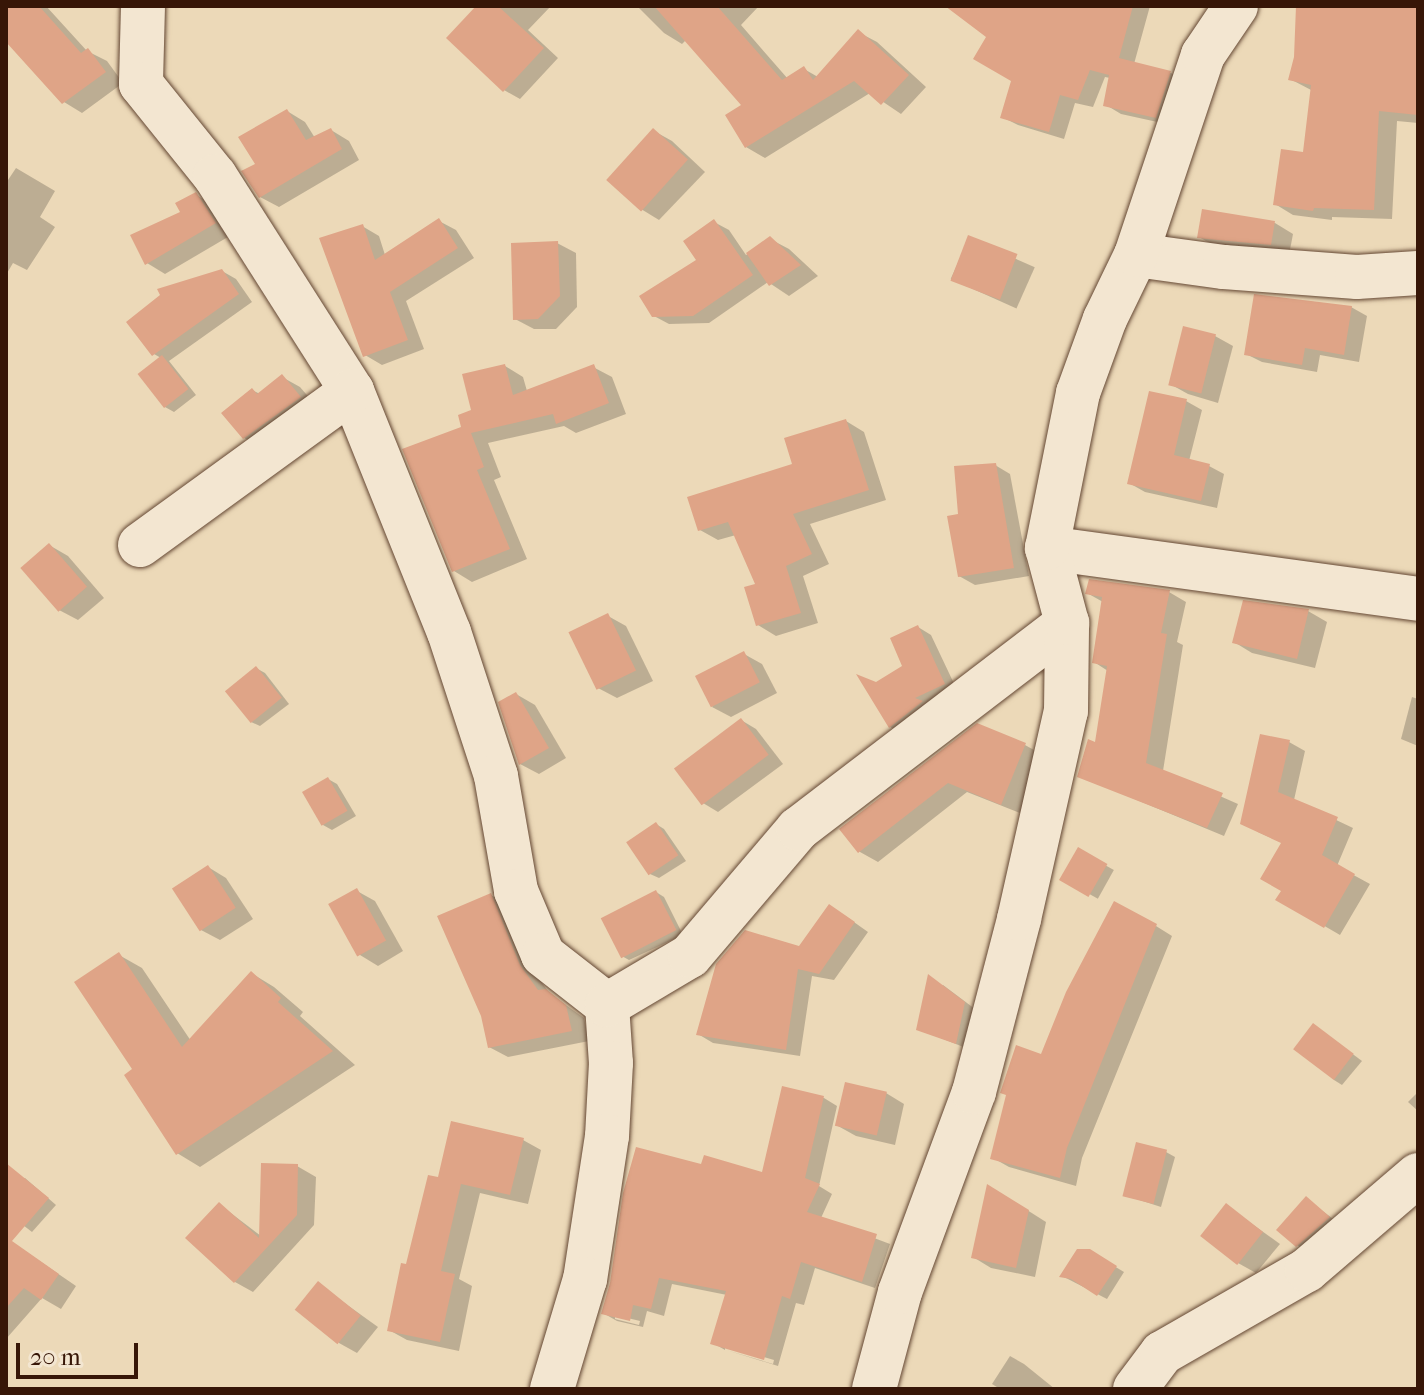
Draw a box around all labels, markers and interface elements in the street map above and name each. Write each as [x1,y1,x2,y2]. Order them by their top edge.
scale bar [20,1327,142,1377]
text: 20 m [30,1343,81,1371]

